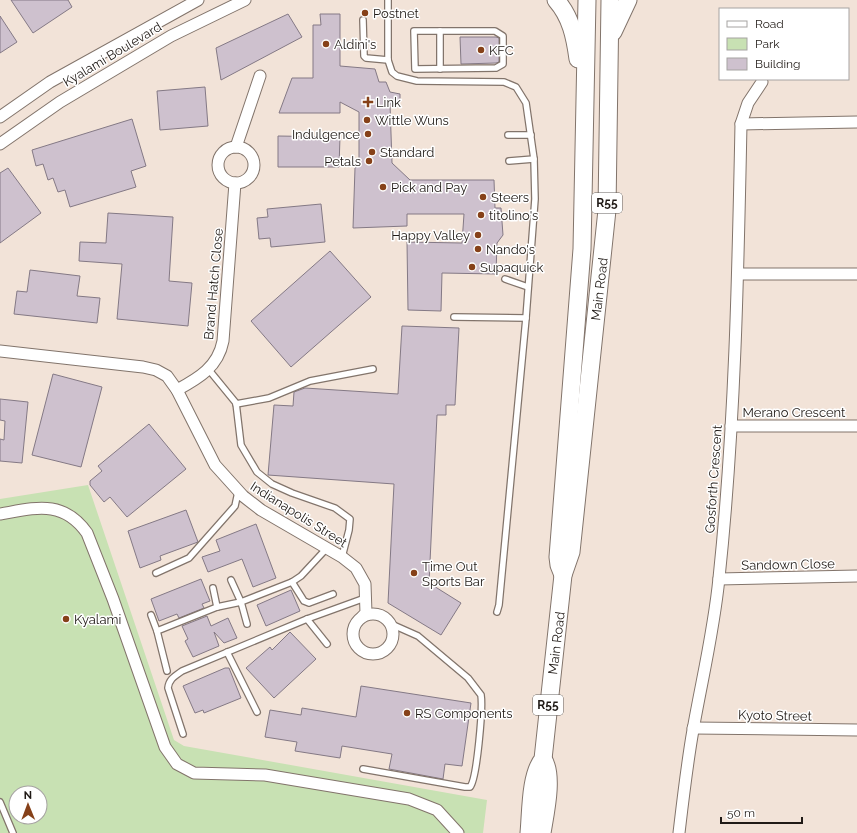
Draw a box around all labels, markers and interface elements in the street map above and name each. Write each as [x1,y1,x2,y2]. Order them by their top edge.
place label: Postnet [373,6,419,21]
marker: Postnet [360,8,370,18]
legend [719,8,849,80]
text: Road [755,17,784,31]
street label: Kyalami Boulevard [60,19,164,90]
place label: Aldini's [334,37,376,52]
text: Park [755,37,780,51]
marker: Aldini's [321,39,331,49]
place label: KFC [489,43,514,58]
marker: KFC [476,45,486,55]
text: Building [755,57,801,71]
place label: Link [376,95,401,110]
marker: Link [363,97,373,107]
place label: Wittle Wuns [375,113,449,128]
marker: Wittle Wuns [362,115,372,125]
place label: Indulgence [292,127,360,142]
marker: Indulgence [363,129,373,139]
place label: Standard [380,145,434,160]
marker: Standard [367,147,377,157]
place label: Petals [324,154,361,169]
marker: Petals [364,156,374,166]
place label: Pick and Pay [391,180,467,195]
marker: Pick and Pay [378,182,388,192]
place label: Steers [491,190,529,205]
marker: Steers [478,192,488,202]
road number: R55 [592,193,622,213]
place label: titolino's [489,208,538,223]
marker: titolino's [476,210,486,220]
street label: Brand Hatch Close [201,227,226,341]
place label: Happy Valley [391,228,470,243]
marker: Happy Valley [473,230,483,240]
place label: Nando's [486,242,535,257]
marker: Nando's [473,244,483,254]
street label: Main Road [588,257,611,321]
place label: Supaquick [480,260,543,275]
marker: Supaquick [467,262,477,272]
street label: Merano Crescent [743,405,846,420]
street label: Gosforth Crescent [702,424,725,534]
street label: Indianapolis Street [248,479,350,551]
street label: Sandown Close [741,556,835,573]
place label: Time Out Sports Bar [422,559,485,589]
marker: Time Out Sports Bar [409,568,419,578]
street label: Main Road [545,611,568,675]
place label: Kyalami [74,612,121,627]
marker: Kyalami [61,614,71,624]
road number: R55 [533,695,563,715]
place label: RS Components [415,706,512,721]
street label: Kyoto Street [738,707,813,724]
marker: RS Components [402,708,412,718]
north arrow [8,785,48,825]
text: N [24,789,32,802]
scale bar [721,799,802,825]
text: 50 m [727,806,755,820]

